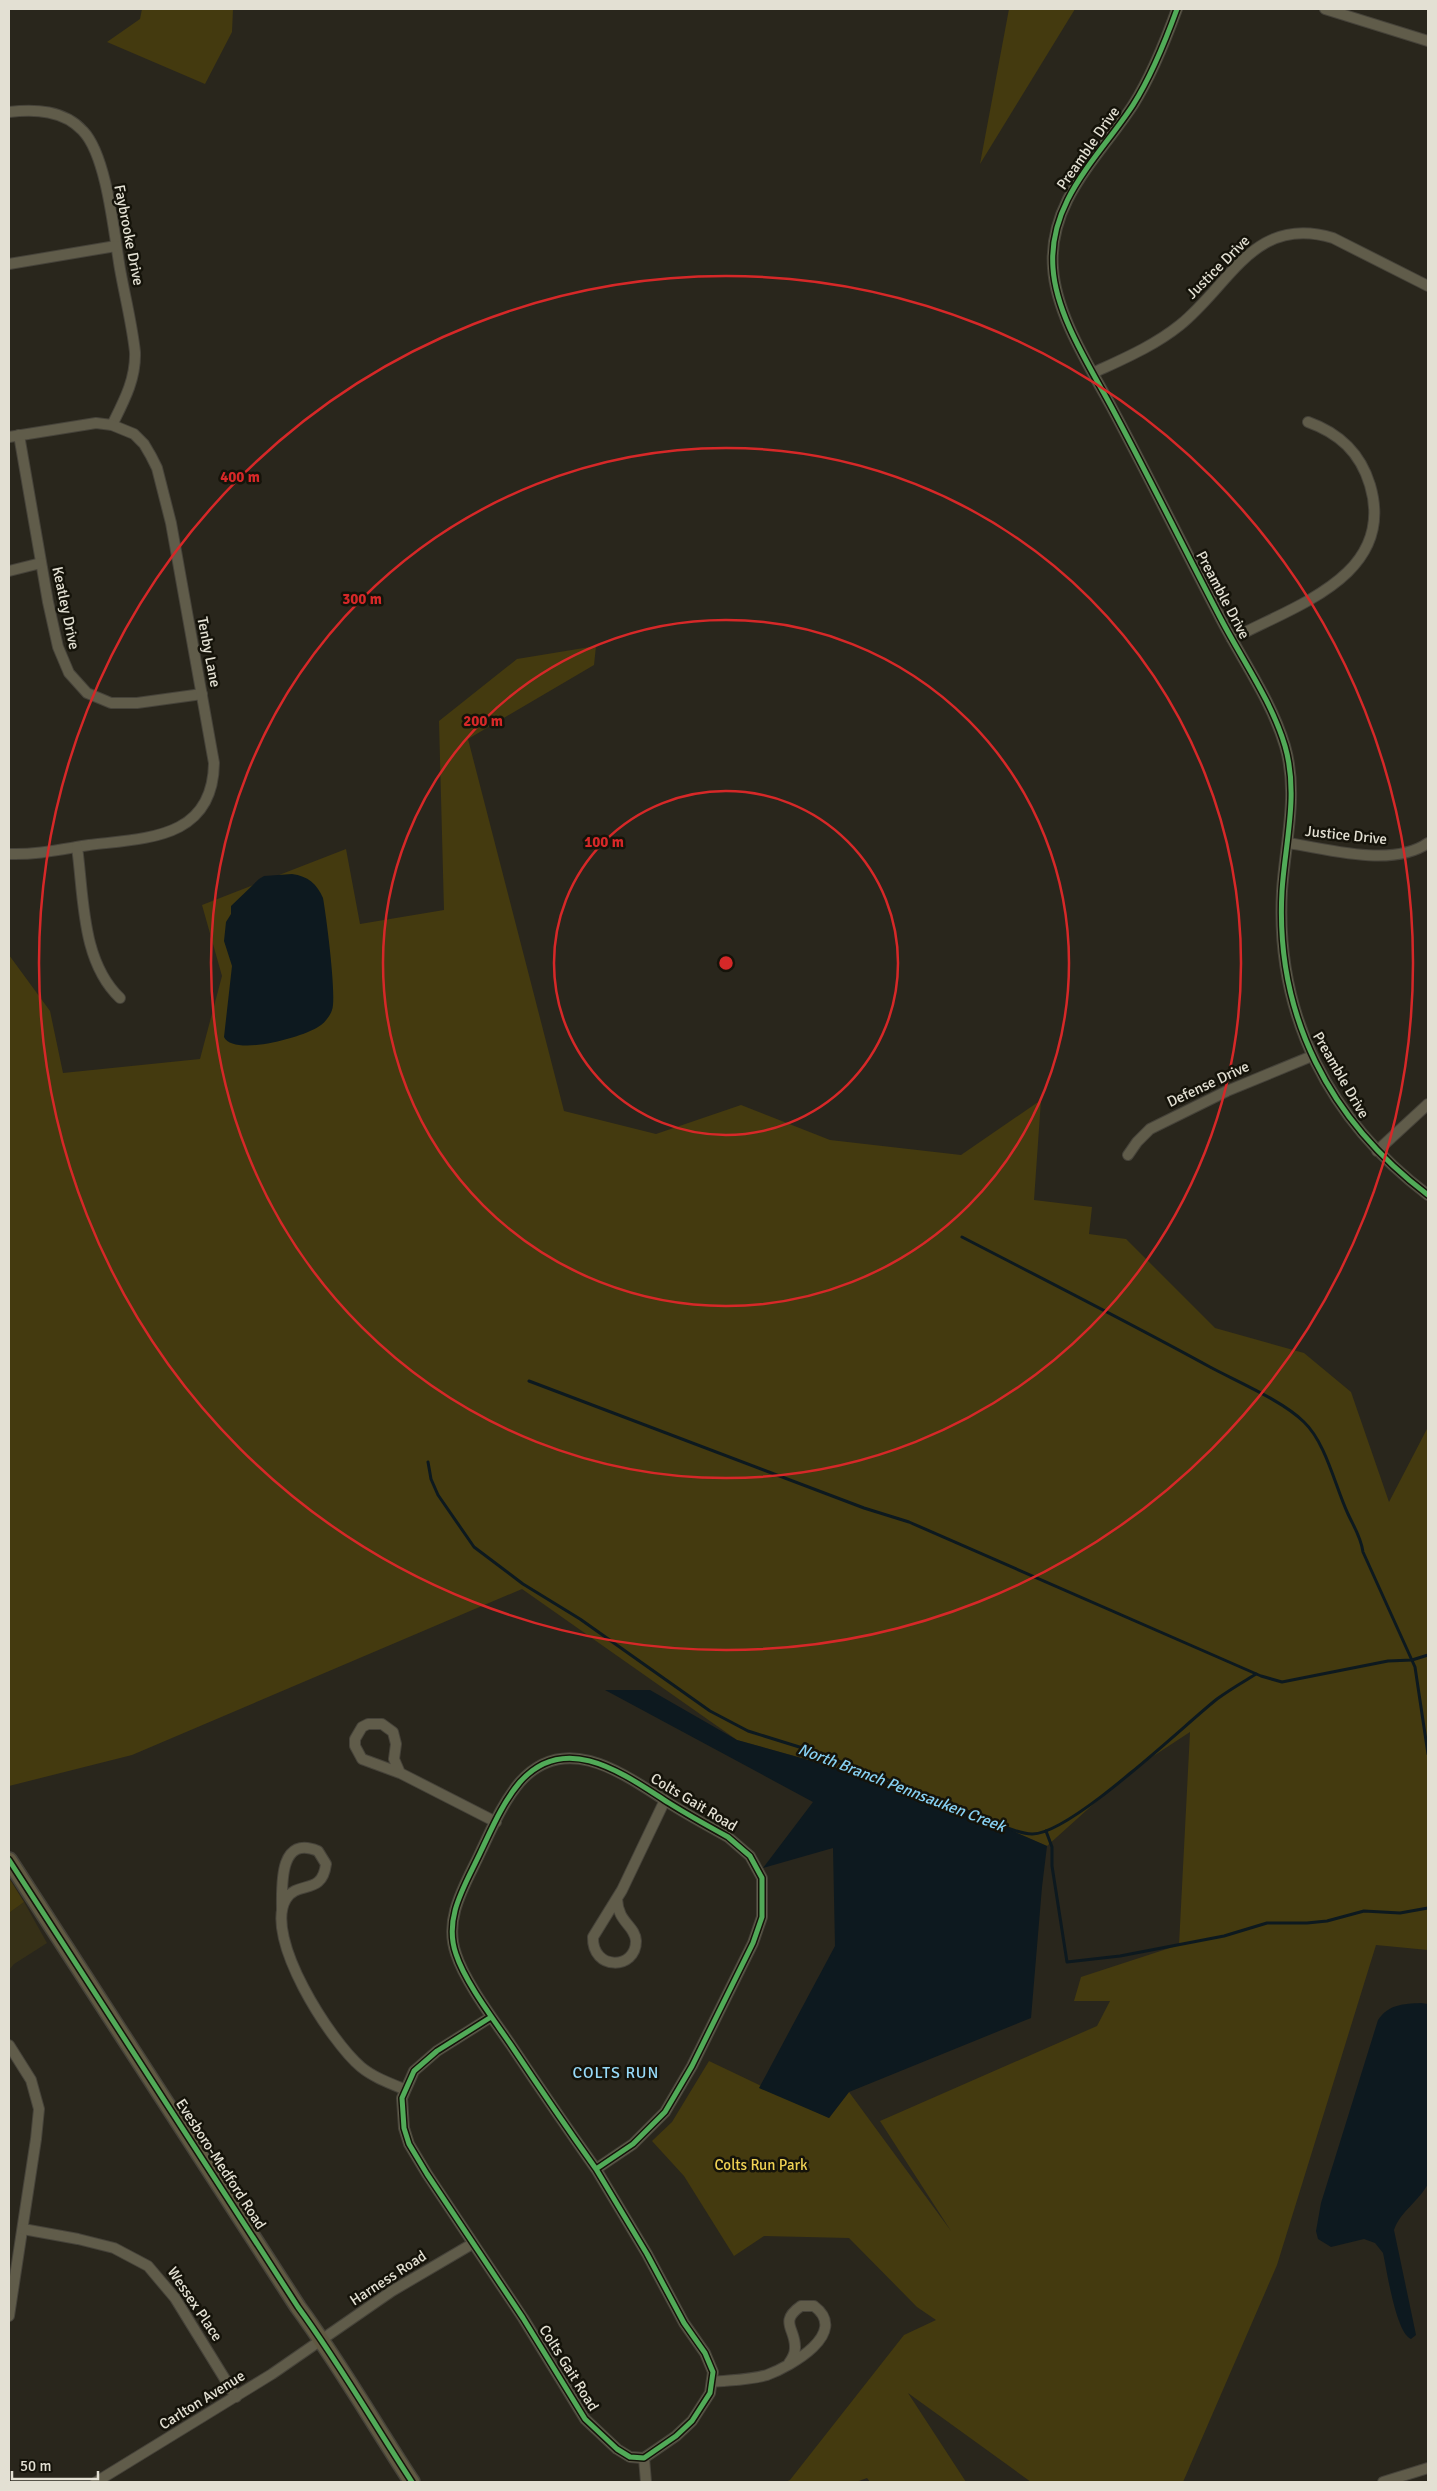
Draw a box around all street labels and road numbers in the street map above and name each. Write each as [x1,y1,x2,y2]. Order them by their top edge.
street label: Preamble Drive [1053,103,1123,193]
street label: Faybrooke Drive [110,183,148,287]
street label: Justice Drive [1183,232,1253,302]
street label: Preamble Drive [1192,548,1254,642]
street label: Keatley Drive [48,565,84,651]
street label: Tenby Lane [193,615,225,689]
street label: Justice Drive [1304,822,1388,848]
street label: Preamble Drive [1309,1028,1373,1122]
street label: Defense Drive [1164,1057,1252,1111]
street label: Colts Gait Road [647,1769,741,1835]
street label: Evesboro-Medford Road [172,2095,270,2233]
street label: Harness Road [346,2247,430,2309]
street label: Wessex Place [164,2264,226,2344]
street label: Colts Gait Road [535,2322,603,2414]
street label: Carlton Avenue [156,2367,248,2433]

